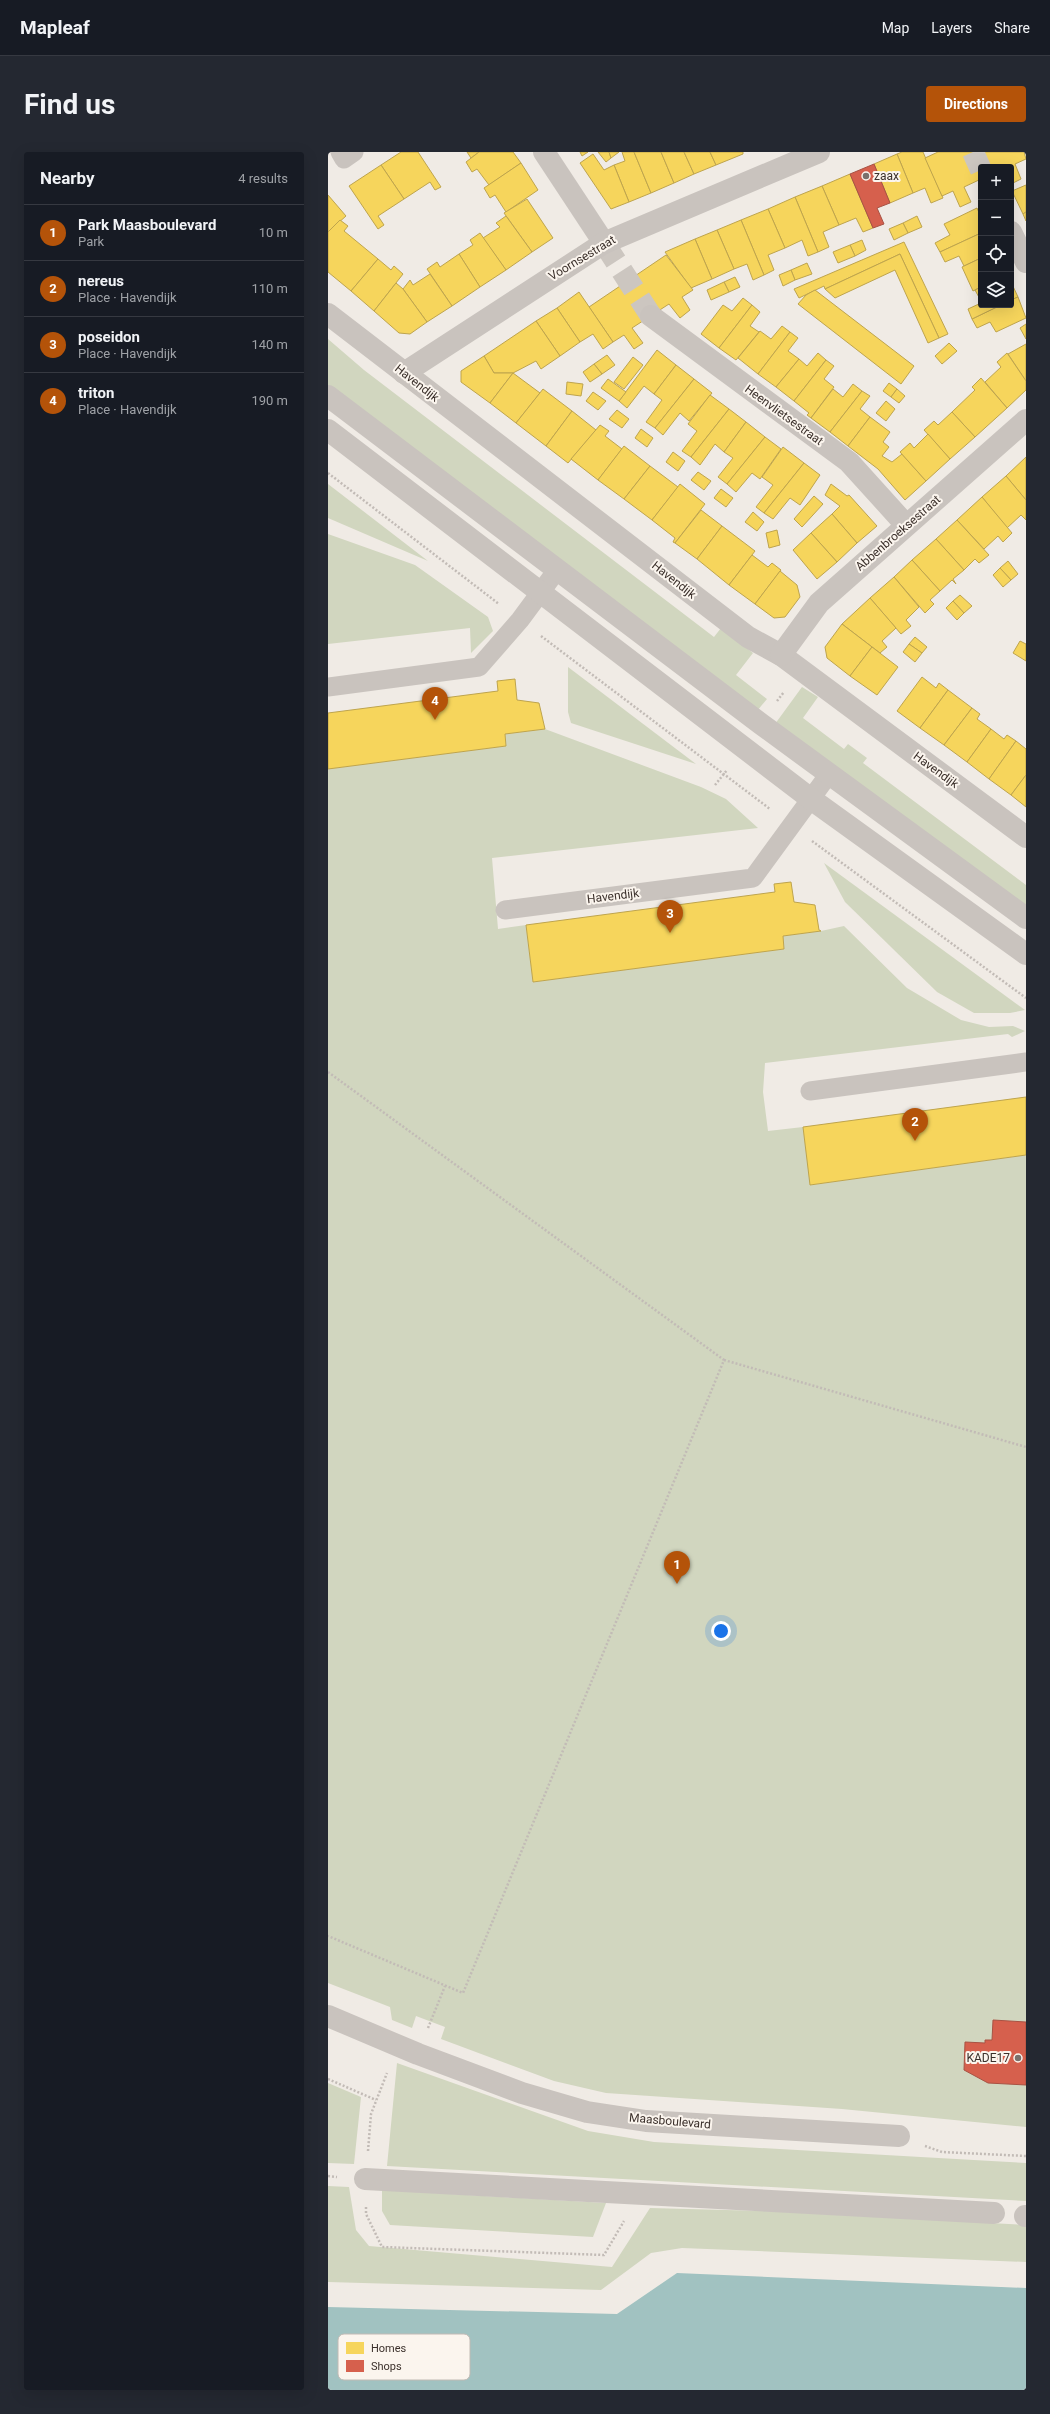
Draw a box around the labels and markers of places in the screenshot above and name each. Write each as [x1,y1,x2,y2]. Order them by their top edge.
place label: zaax [874,169,899,183]
marker: zaax [861,171,871,181]
pin: 4 [422,687,448,720]
pin: 3 [657,900,683,933]
pin: 2 [902,1108,928,1141]
pin: 1 [664,1551,690,1584]
place label: KADE17 [966,2051,1010,2065]
marker: KADE17 [1013,2053,1023,2063]

